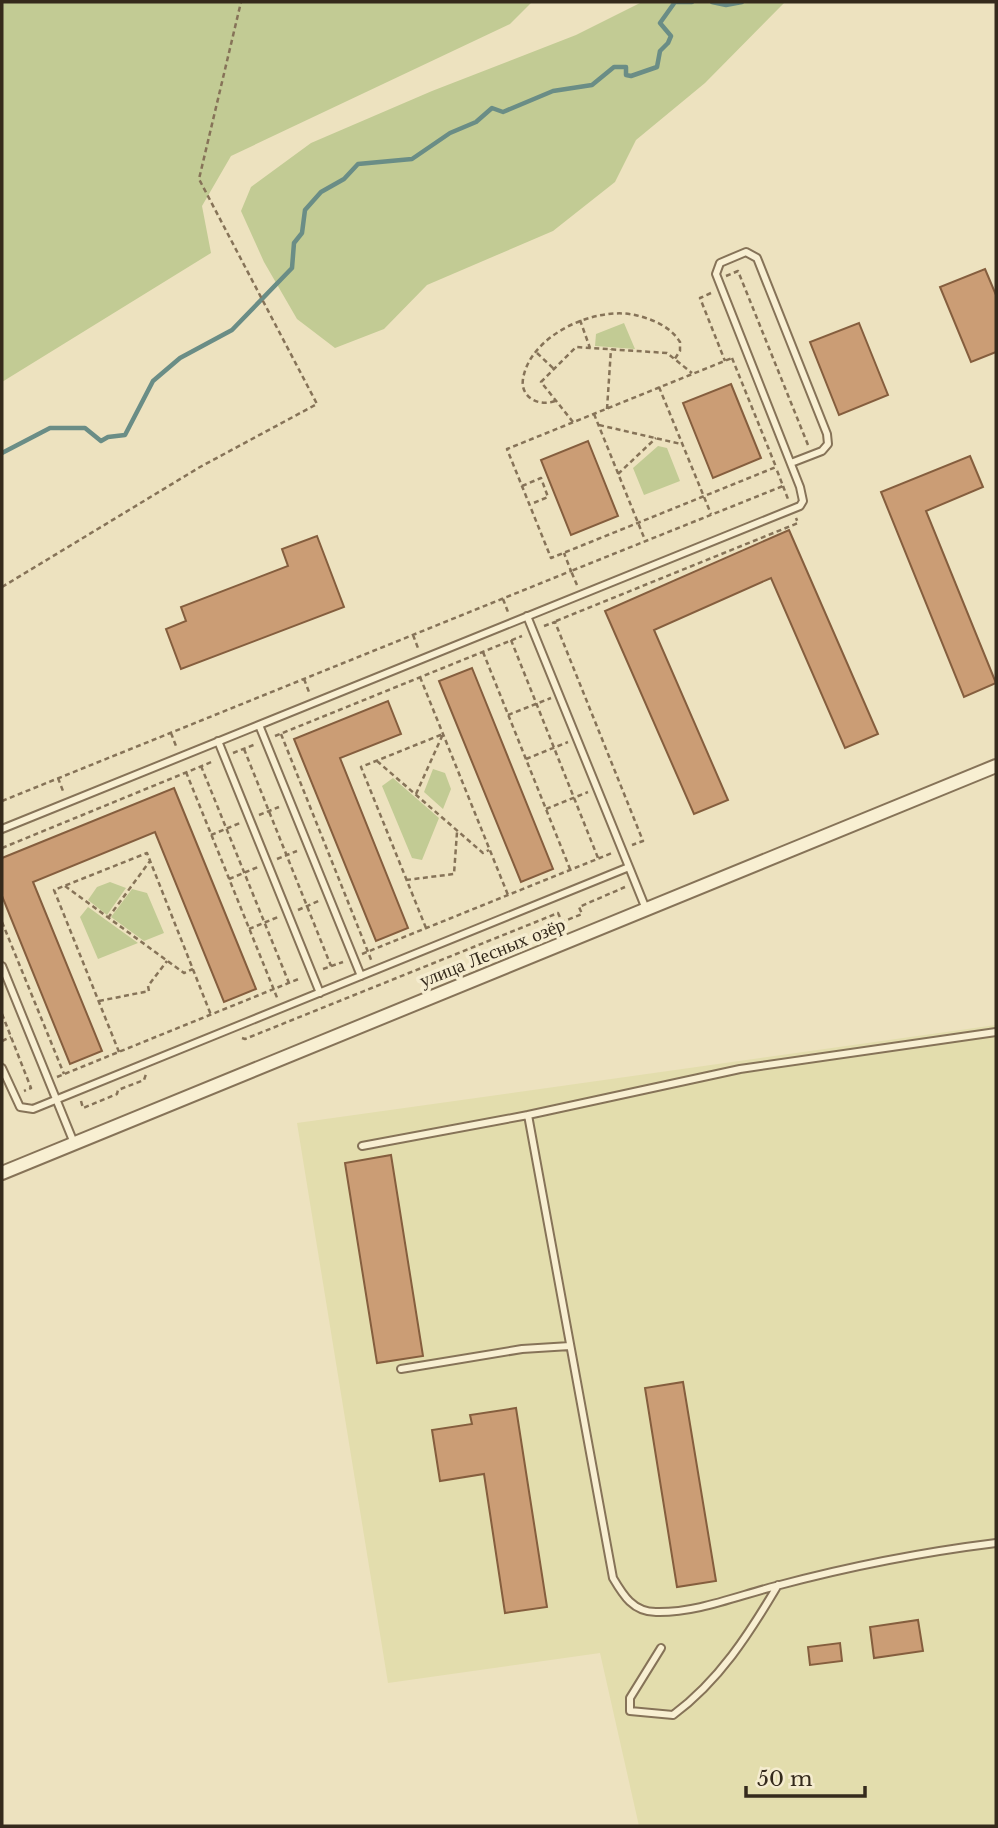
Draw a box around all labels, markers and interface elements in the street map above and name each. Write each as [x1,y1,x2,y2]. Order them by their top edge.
street label: улица Лесных озёр [416,913,568,992]
scale bar [746,1755,865,1799]
text: 50 m [757,1766,813,1792]

